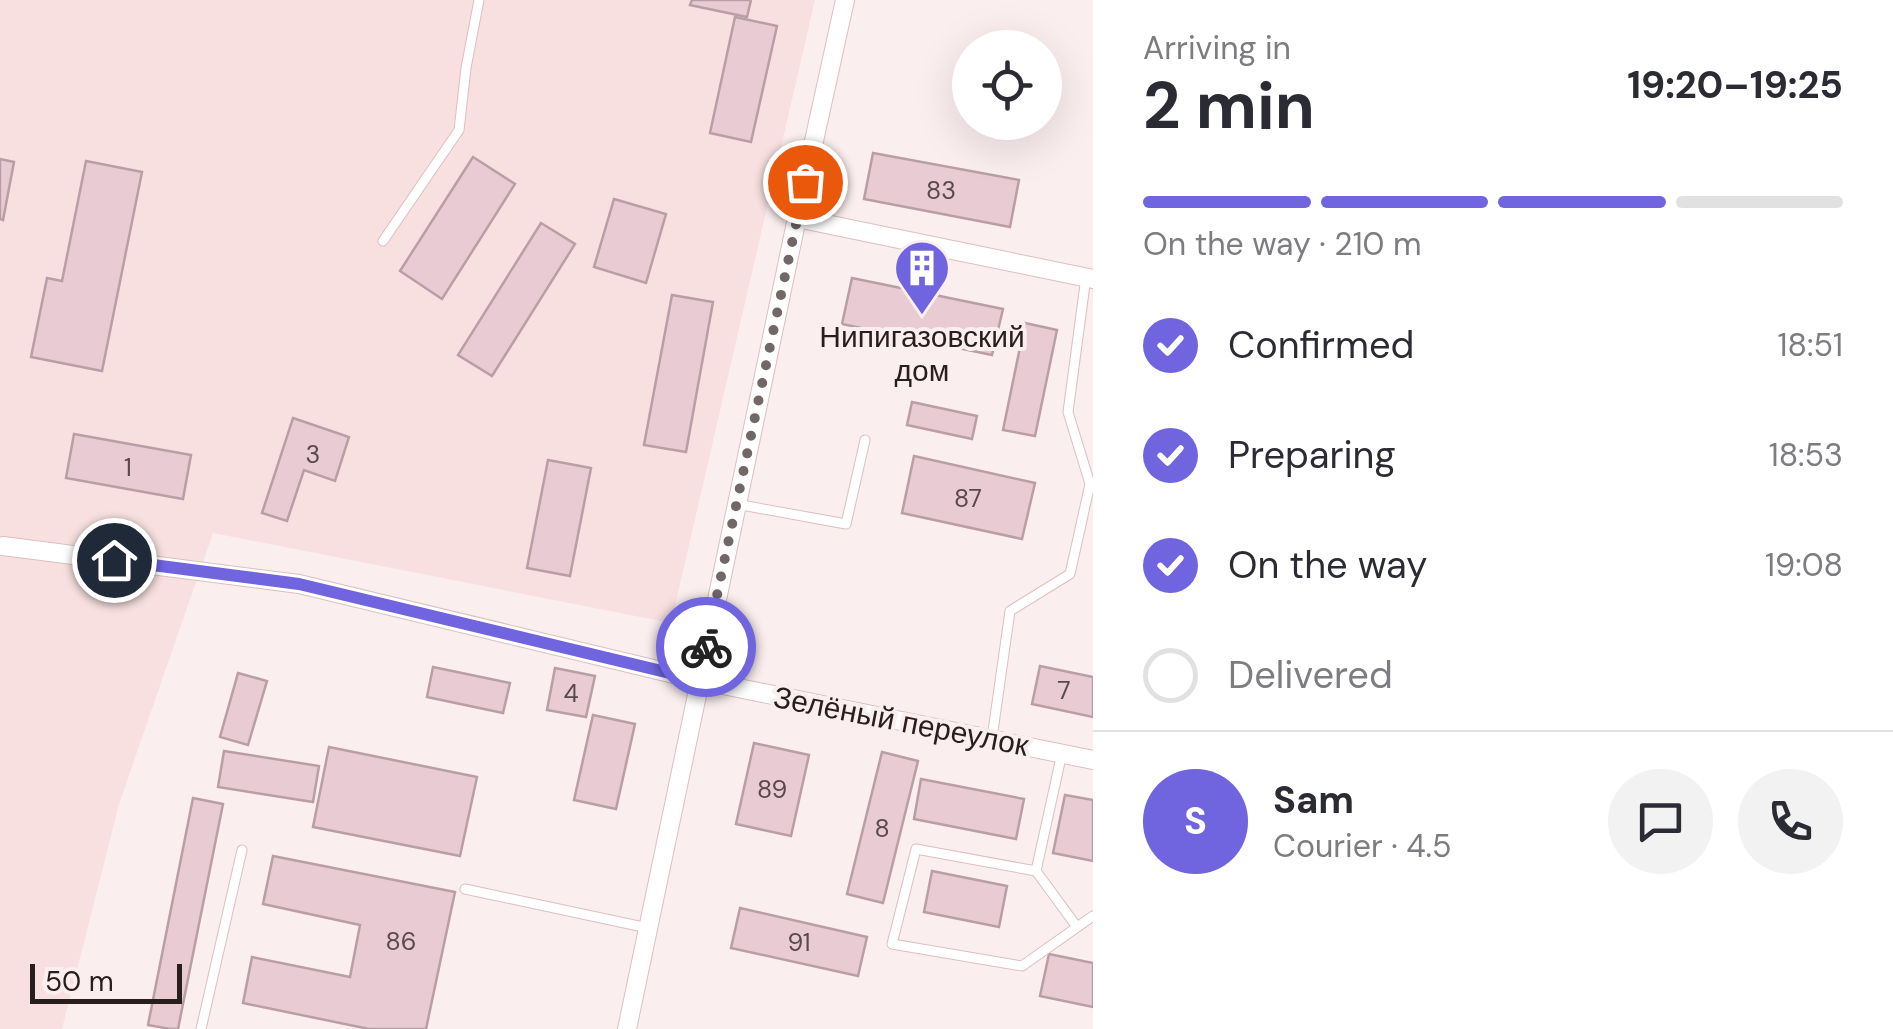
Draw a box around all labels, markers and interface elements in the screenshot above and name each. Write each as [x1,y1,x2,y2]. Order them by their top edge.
text: Arriving in [1143,27,1291,69]
map controls [952,30,1062,140]
button: locate [952,30,1062,140]
text: 19:20–19:25 [1627,60,1843,110]
text: 2 min [1143,64,1315,148]
pin [763,140,848,225]
icon: bag [778,155,833,210]
house number: 83 [926,174,956,207]
text: On the way · 210 m [1143,223,1422,265]
building icon: Нипигазовский дом [892,238,952,317]
place label: Нипигазовский дом [819,317,1025,390]
icon: check [1143,318,1198,373]
text: Confirmed [1228,320,1414,370]
text: 18:51 [1778,324,1843,366]
icon: check [1143,428,1198,483]
text: Preparing [1228,430,1396,480]
text: 18:53 [1769,434,1843,476]
house number: 3 [306,438,320,471]
house number: 1 [124,451,132,484]
house number: 87 [954,482,982,515]
pin [72,518,157,603]
icon: home [87,533,142,588]
icon: check [1143,538,1198,593]
text: On the way [1228,540,1427,590]
text: 19:08 [1765,544,1843,586]
courier [656,597,756,697]
icon: bike [679,620,734,675]
text: Delivered [1228,650,1393,700]
house number: 7 [1057,674,1071,707]
house number: 4 [563,677,579,710]
street label: Зелёный переулок [770,677,1033,765]
button: chat [1608,769,1713,874]
button: phone [1738,769,1843,874]
house number: 89 [757,773,787,806]
text: Sam [1273,775,1354,825]
text: S [1184,796,1207,846]
house number: 8 [874,812,890,845]
text: Courier · 4.5 [1273,825,1451,867]
house number: 86 [386,925,416,958]
house number: 91 [787,926,811,959]
scale bar [30,959,182,1004]
text: 50 m [45,963,114,1000]

